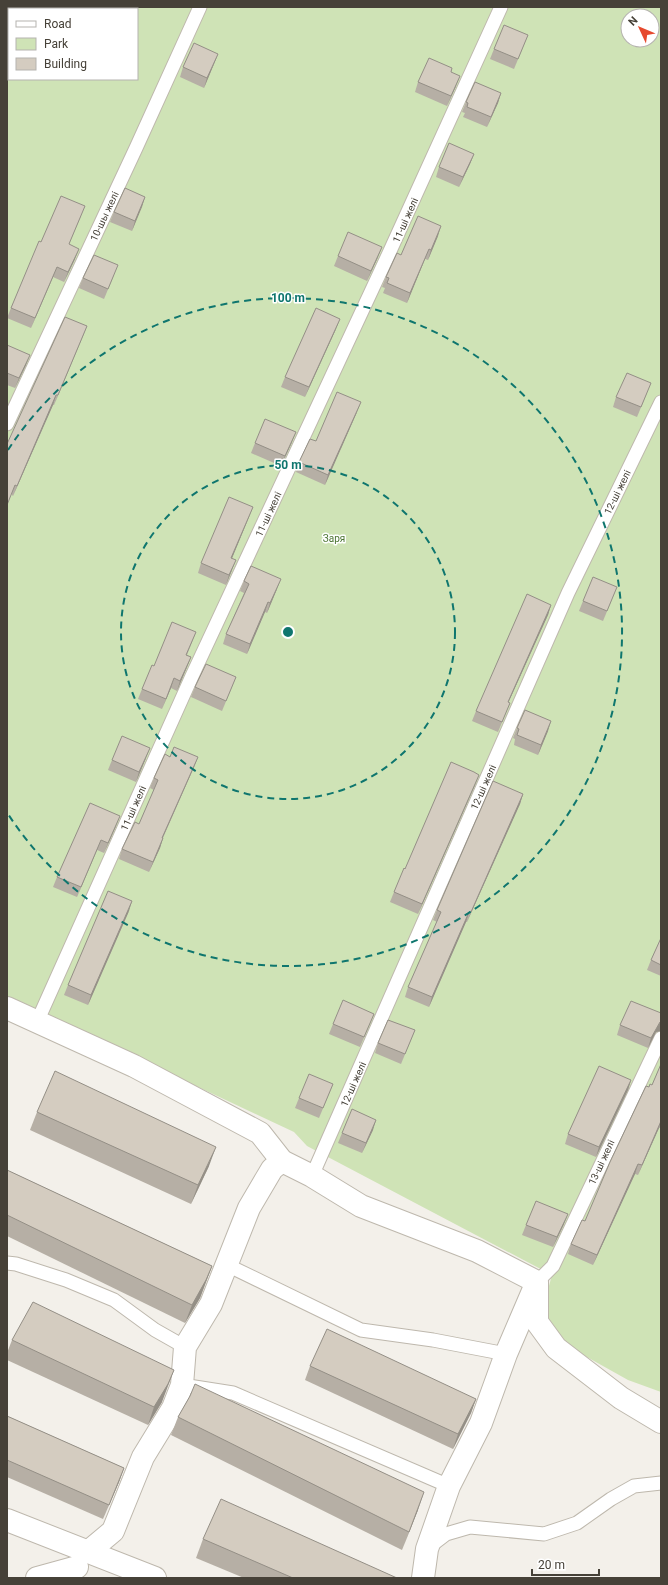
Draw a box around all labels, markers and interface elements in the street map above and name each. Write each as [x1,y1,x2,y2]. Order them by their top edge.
legend [8,8,138,80]
north arrow [620,8,660,48]
text: N [626,14,641,29]
text: Road [44,17,72,31]
text: Park [44,37,69,51]
text: Building [44,57,87,71]
street label: 10-шы желі [88,190,121,243]
street label: 11-ші желі [391,196,420,244]
text: 100 m [271,291,305,305]
text: 50 m [274,458,302,472]
street label: 12-ші желі [602,468,633,516]
street label: 11-ші желі [253,490,284,538]
park label: Заря [323,533,345,544]
centre of rings [281,625,295,639]
street label: 12-ші желі [469,763,498,811]
street label: 11-ші желі [119,784,148,832]
street label: 12-ші желі [339,1060,368,1108]
street label: 13-ші желі [586,1138,617,1186]
scale bar [532,1551,599,1577]
text: 20 m [538,1558,565,1572]

